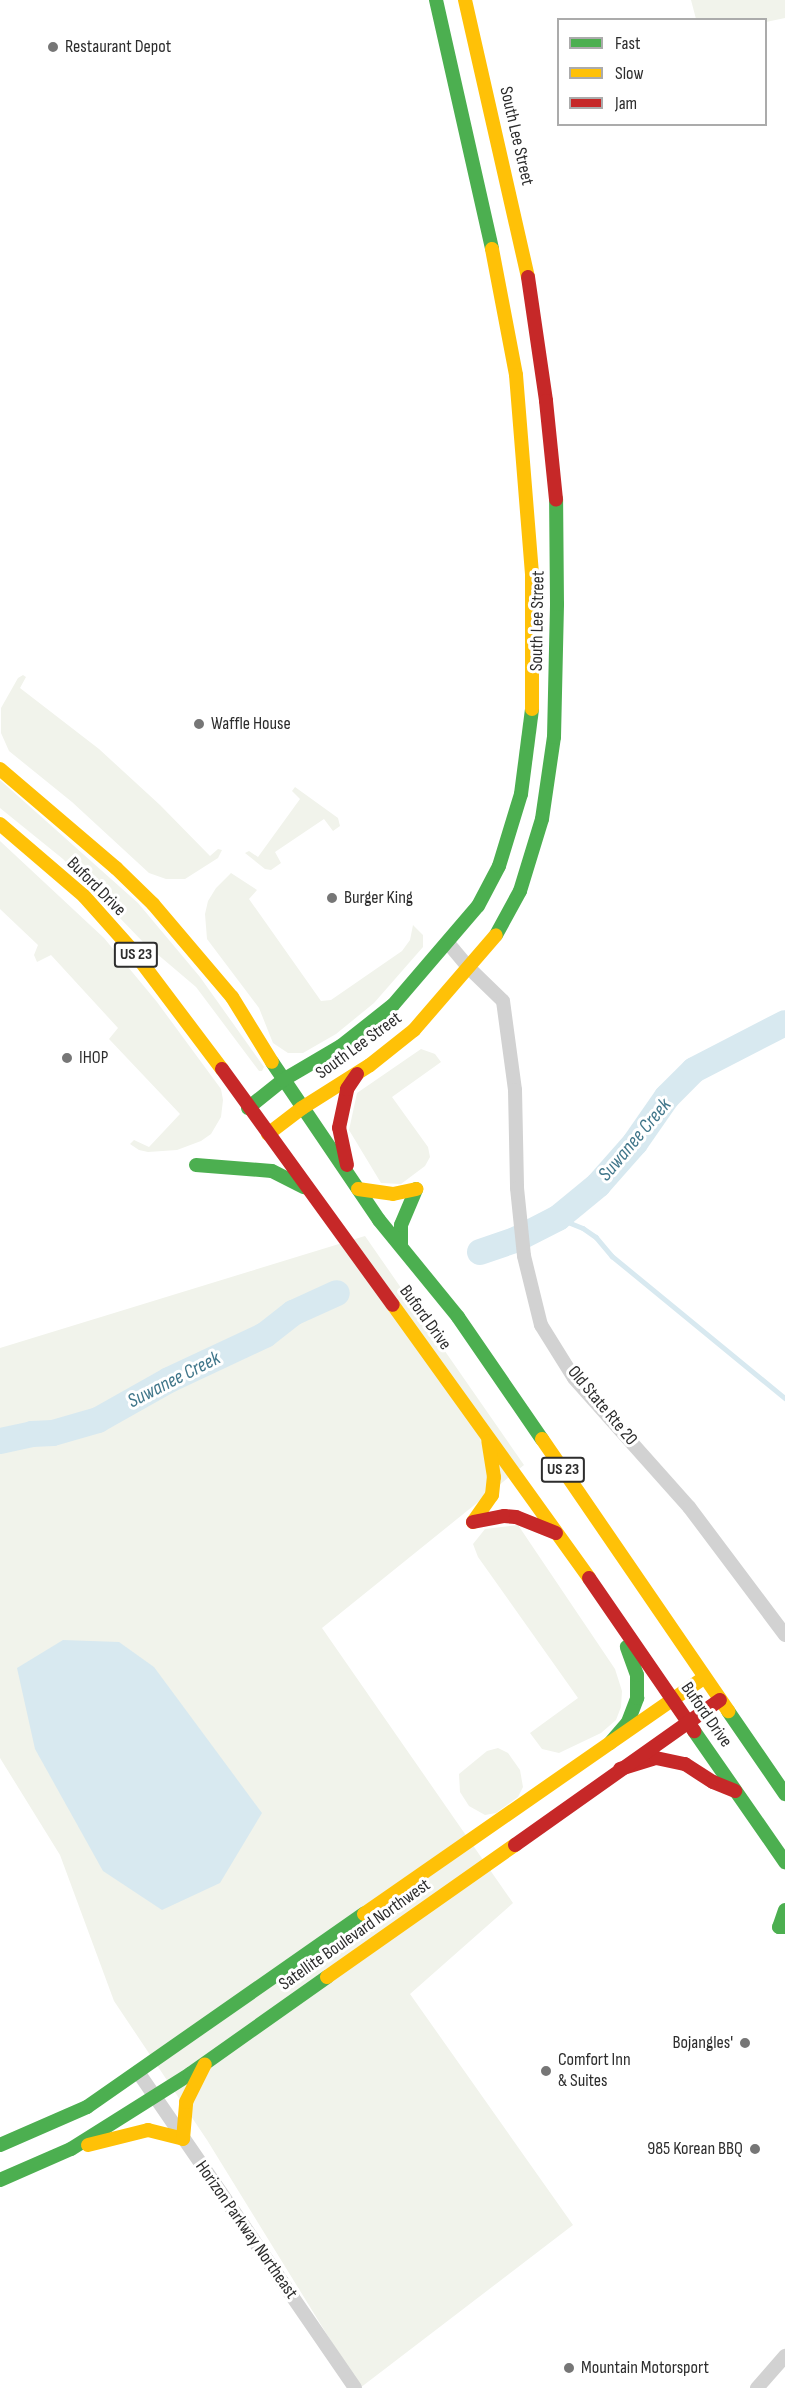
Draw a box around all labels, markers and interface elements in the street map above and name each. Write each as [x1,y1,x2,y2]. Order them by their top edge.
legend [557,18,767,126]
text: Fast [615,33,640,54]
place label: Restaurant Depot [65,36,171,58]
marker: Restaurant Depot [46,40,60,54]
text: Slow [615,63,644,84]
street label: South Lee Street [494,85,538,187]
text: Jam [615,93,637,114]
street label: South Lee Street [526,571,550,671]
place label: Waffle House [211,713,291,735]
marker: Waffle House [192,717,206,731]
street label: Buford Drive [62,853,130,921]
place label: Burger King [344,887,413,909]
marker: Burger King [325,891,339,905]
road number: US 23 [114,942,158,968]
street label: South Lee Street [312,1008,406,1084]
place label: IHOP [79,1047,108,1069]
marker: IHOP [60,1051,74,1065]
water label: Suwanee Creek [593,1094,677,1186]
street label: Buford Drive [394,1282,456,1354]
water label: Suwanee Creek [124,1346,224,1414]
street label: Old State Rte 20 [562,1362,642,1450]
road number: US 23 [540,1457,586,1483]
street label: Buford Drive [676,1678,736,1752]
street label: Satellite Boulevard Northwest [275,1875,435,1995]
place label: Bojangles' [673,2032,733,2054]
marker: Bojangles' [738,2036,752,2050]
place label: Comfort Inn & Suites [558,2050,631,2092]
marker: Comfort Inn & Suites [539,2064,553,2078]
place label: 985 Korean BBQ [647,2138,743,2160]
marker: 985 Korean BBQ [748,2142,762,2156]
street label: Horizon Parkway Northeast [190,2157,302,2303]
place label: Mountain Motorsport [581,2357,709,2379]
marker: Mountain Motorsport [562,2361,576,2375]

